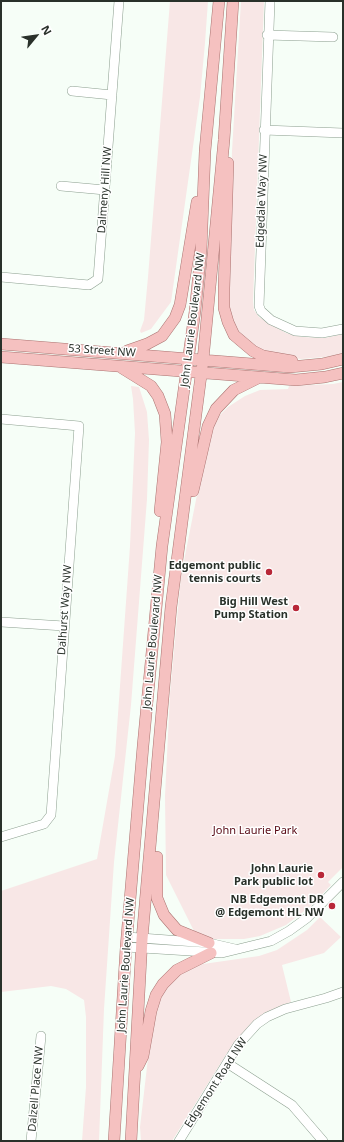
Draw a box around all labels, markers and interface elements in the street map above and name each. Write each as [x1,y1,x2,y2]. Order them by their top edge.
north arrow [16,16,56,56]
text: N [38,22,56,37]
street label: Dalmeny Hill NW [95,146,115,234]
street label: Edgedale Way NW [254,154,270,248]
street label: John Laurie Boulevard NW [178,252,208,388]
street label: 53 Street NW [68,342,136,360]
place label: Edgemont public tennis courts [169,559,261,585]
street label: Dalhurst Way NW [55,564,75,656]
marker: Edgemont public tennis courts [264,567,274,577]
street label: John Laurie Boulevard NW [141,574,165,710]
place label: Big Hill West Pump Station [214,595,288,621]
marker: Big Hill West Pump Station [291,603,301,613]
park label: John Laurie Park [213,824,297,838]
place label: John Laurie Park public lot [234,862,313,888]
marker: John Laurie Park public lot [316,870,326,880]
place label: NB Edgemont DR @ Edgemont HL NW [215,893,324,919]
street label: John Laurie Boulevard NW [115,897,137,1033]
marker: NB Edgemont DR @ Edgemont HL NW [327,901,337,911]
street label: Edgemont Road NW [182,1036,250,1130]
street label: Dalzell Place NW [26,1046,46,1132]

